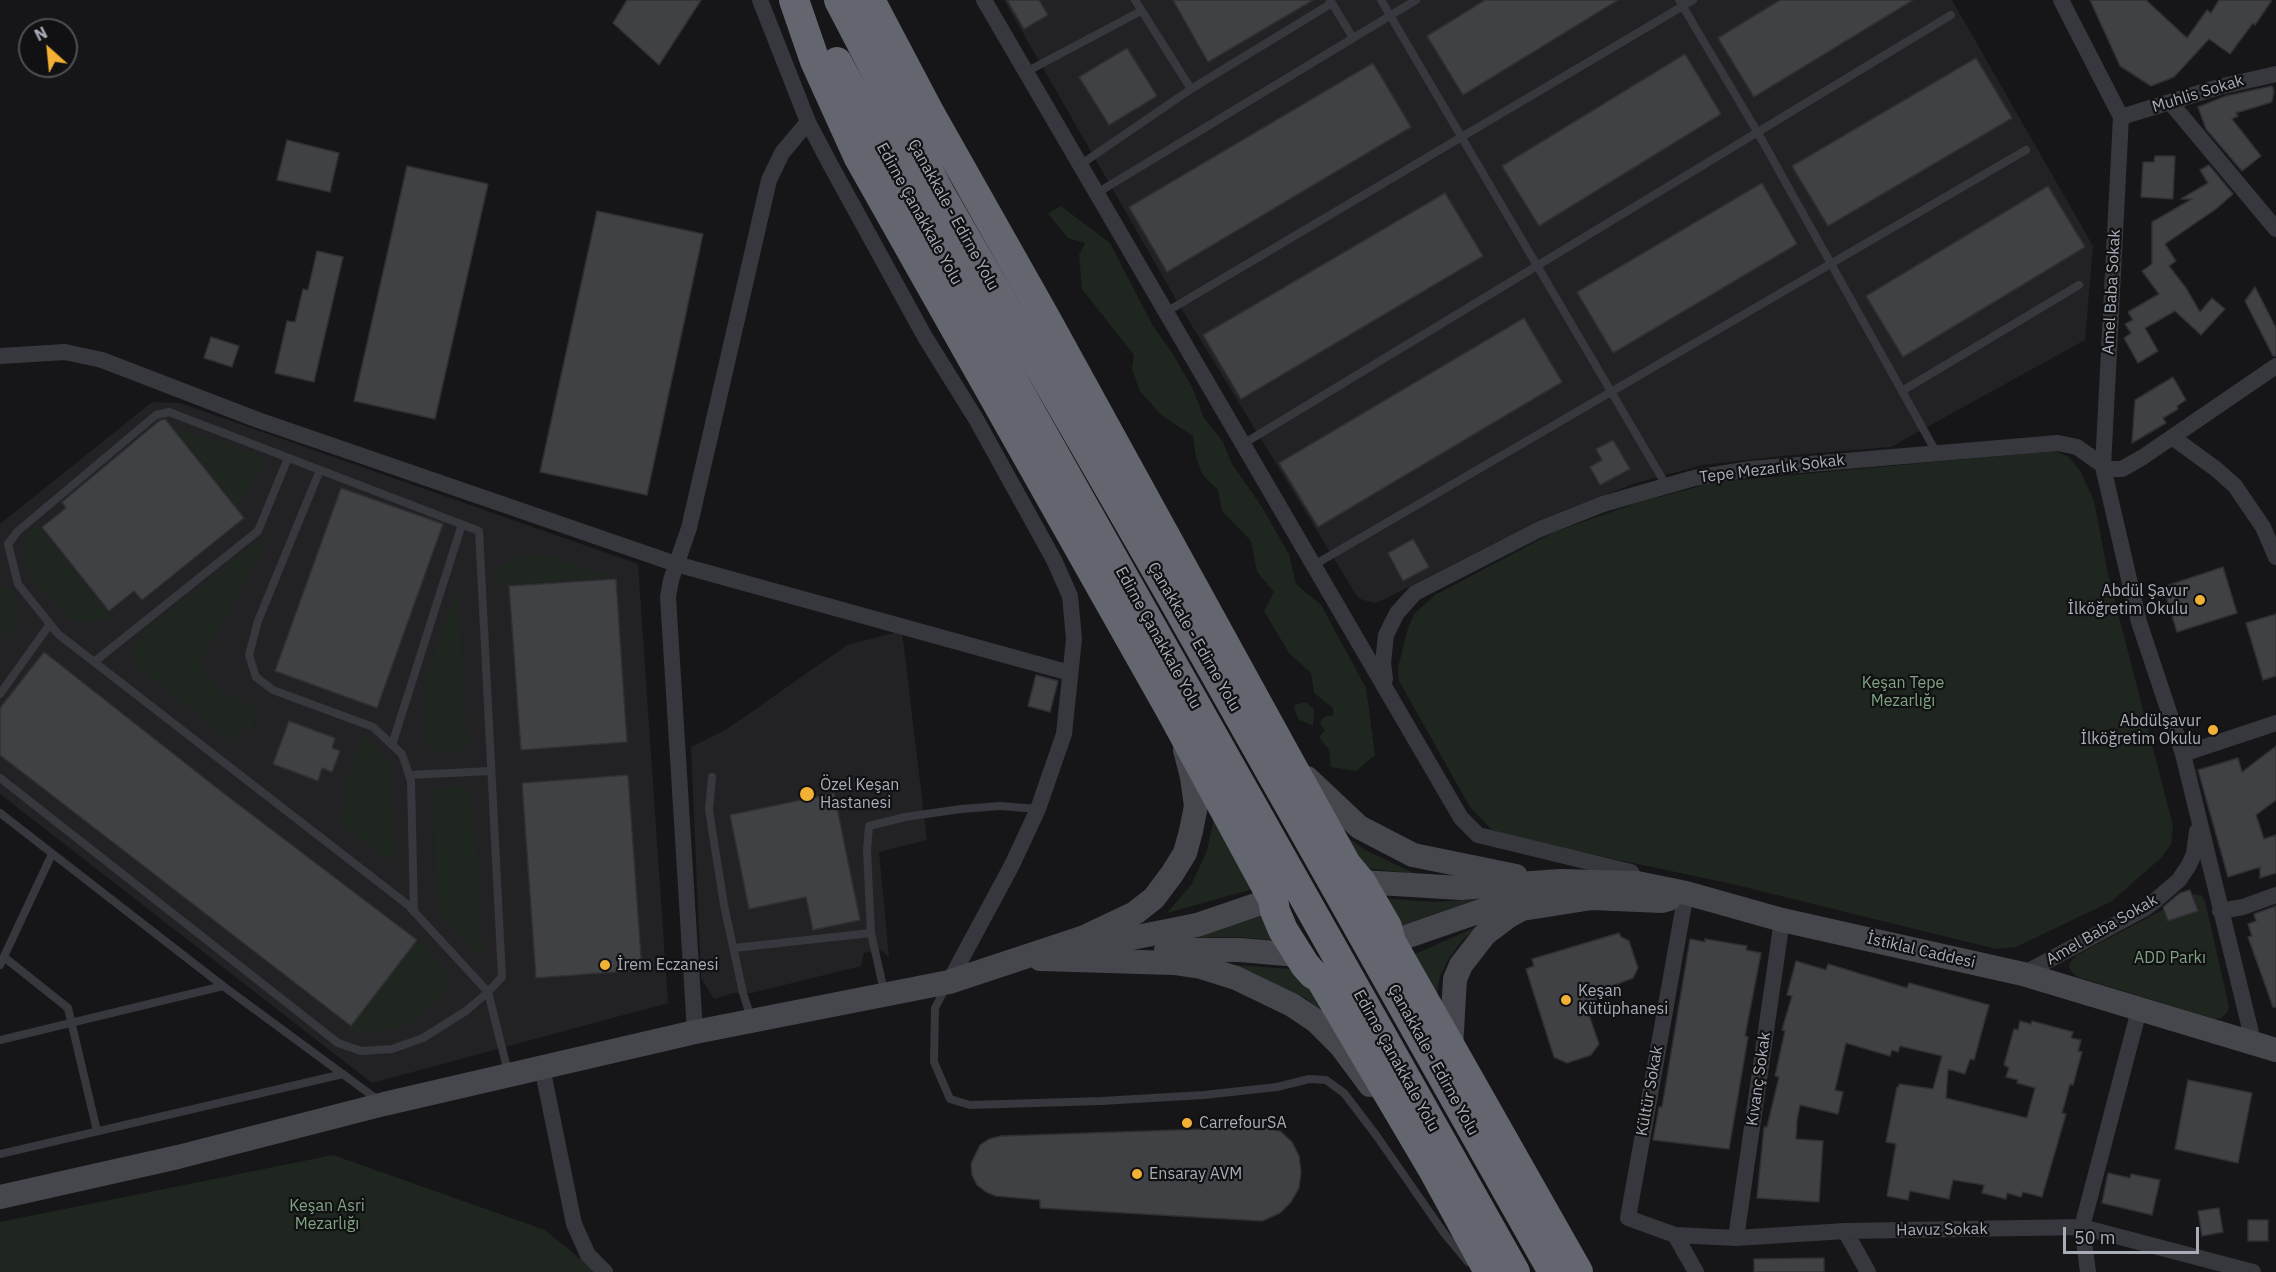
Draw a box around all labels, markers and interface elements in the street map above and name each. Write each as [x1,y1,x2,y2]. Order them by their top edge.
north arrow [18,18,78,78]
text: N [31,22,50,45]
street label: Muhlis Sokak [2150,71,2246,117]
street label: Çanakkale - Edirne Yolu [903,136,1003,294]
street label: Edirne Çanakkale Yolu [872,140,966,288]
street label: Amel Baba Sokak [2099,229,2125,355]
street label: Tepe Mezarlık Sokak [1698,451,1846,487]
street label: Çanakkale - Edirne Yolu [1143,559,1245,715]
street label: Edirne Çanakkale Yolu [1111,564,1205,712]
place label: Abdül Şavur İlköğretim Okulu [2068,581,2188,619]
marker: Abdül Şavur İlköğretim Okulu [2193,593,2207,607]
park label: Keşan Tepe Mezarlığı [1862,673,1944,711]
place label: Abdülşavur İlköğretim Okulu [2081,711,2201,749]
marker: Abdülşavur İlköğretim Okulu [2206,723,2220,737]
place label: Özel Keşan Hastanesi [820,775,899,813]
marker: Özel Keşan Hastanesi [798,785,816,803]
street label: Amel Baba Sokak [2043,890,2161,970]
street label: İstiklal Caddesi [1865,929,1977,973]
park label: ADD Parkı [2134,948,2206,968]
place label: İrem Eczanesi [617,955,719,975]
marker: İrem Eczanesi [598,958,612,972]
street label: Çanakkale - Edirne Yolu [1383,981,1483,1139]
place label: Keşan Kütüphanesi [1578,981,1668,1019]
street label: Edirne Çanakkale Yolu [1349,987,1443,1135]
marker: Keşan Kütüphanesi [1559,993,1573,1007]
street label: Kıvanç Sokak [1743,1031,1775,1127]
street label: Kültür Sokak [1633,1044,1667,1138]
place label: CarrefourSA [1199,1113,1287,1133]
marker: CarrefourSA [1180,1116,1194,1130]
place label: Ensaray AVM [1149,1164,1242,1184]
marker: Ensaray AVM [1130,1167,1144,1181]
park label: Keşan Asri Mezarlığı [289,1196,365,1234]
scale bar [2066,1215,2202,1253]
street label: Havuz Sokak [1896,1220,1988,1240]
text: 50 m [2074,1226,2116,1249]

